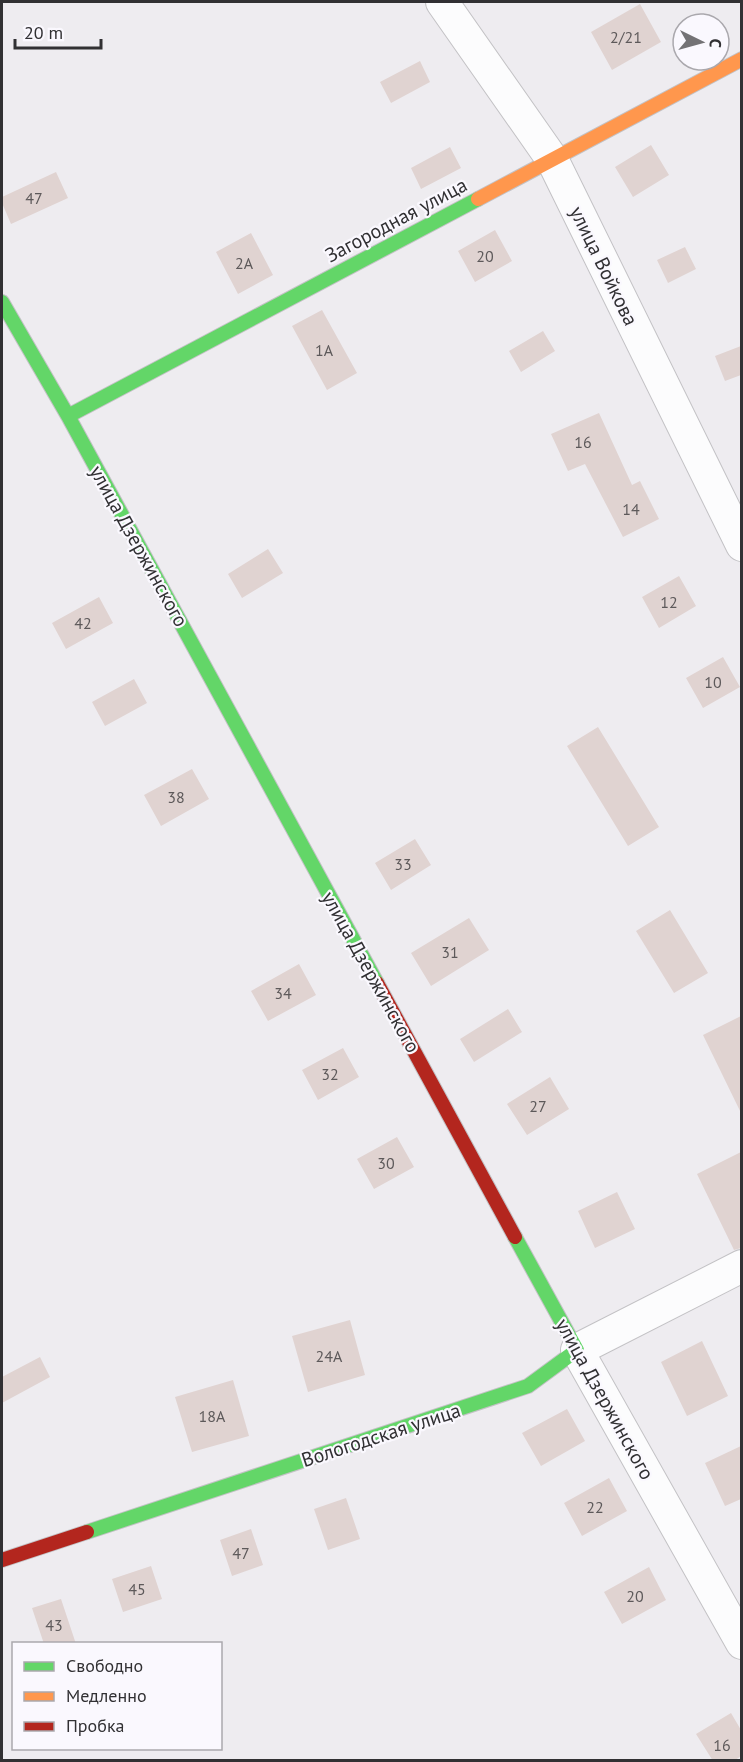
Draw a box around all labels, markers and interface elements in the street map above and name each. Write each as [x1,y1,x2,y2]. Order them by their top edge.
scale bar [15,12,100,50]
north arrow [671,12,731,72]
text: 20 m [24,21,63,44]
house number: 2/21 [610,27,642,47]
text: С [706,38,726,49]
street label: Загородная улица [320,172,472,268]
house number: 47 [25,188,43,208]
street label: улица Войкова [564,202,644,330]
house number: 20 [476,246,494,266]
house number: 2А [235,253,254,273]
house number: 1А [315,340,334,360]
house number: 16 [574,432,592,452]
street label: улица Дзержинского [84,461,194,631]
house number: 14 [622,499,640,519]
house number: 12 [660,592,678,612]
house number: 42 [74,613,92,633]
house number: 10 [704,672,722,692]
house number: 38 [167,787,185,807]
house number: 33 [394,854,412,874]
street label: улица Дзержинского [316,887,426,1057]
house number: 31 [441,942,459,962]
house number: 34 [274,983,292,1003]
house number: 32 [321,1064,339,1084]
house number: 27 [529,1096,547,1116]
house number: 30 [377,1153,395,1173]
street label: улица Дзержинского [550,1314,660,1484]
house number: 24А [316,1346,343,1366]
street label: Вологодская улица [298,1397,464,1473]
house number: 18А [199,1406,226,1426]
house number: 22 [586,1497,604,1517]
house number: 47 [232,1543,250,1563]
house number: 45 [128,1579,146,1599]
house number: 20 [626,1586,644,1606]
house number: 43 [45,1615,63,1635]
legend [12,1642,222,1750]
text: Свободно [66,1654,143,1677]
text: Медленно [66,1684,147,1707]
text: Пробка [66,1714,124,1737]
house number: 16 [713,1735,731,1755]

